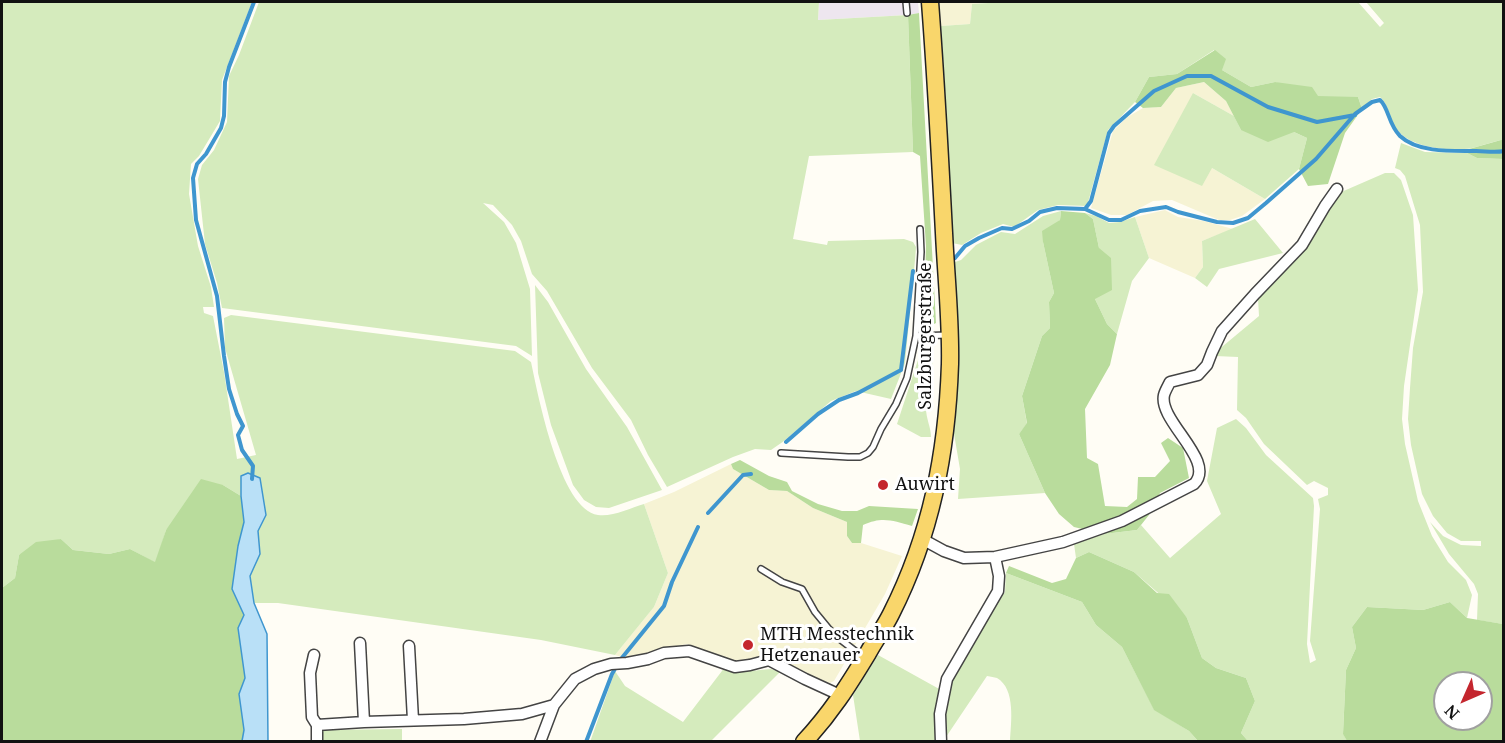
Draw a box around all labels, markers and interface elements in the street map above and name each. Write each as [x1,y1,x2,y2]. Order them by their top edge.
street label: Salzburgerstraße [915,262,937,410]
place label: Auwirt [895,474,955,496]
marker: Auwirt [876,478,890,492]
place label: MTH Messtechnik Hetzenauer [760,624,914,666]
marker: MTH Messtechnik Hetzenauer [741,638,755,652]
north arrow [1433,671,1493,731]
text: N [1439,700,1464,725]

